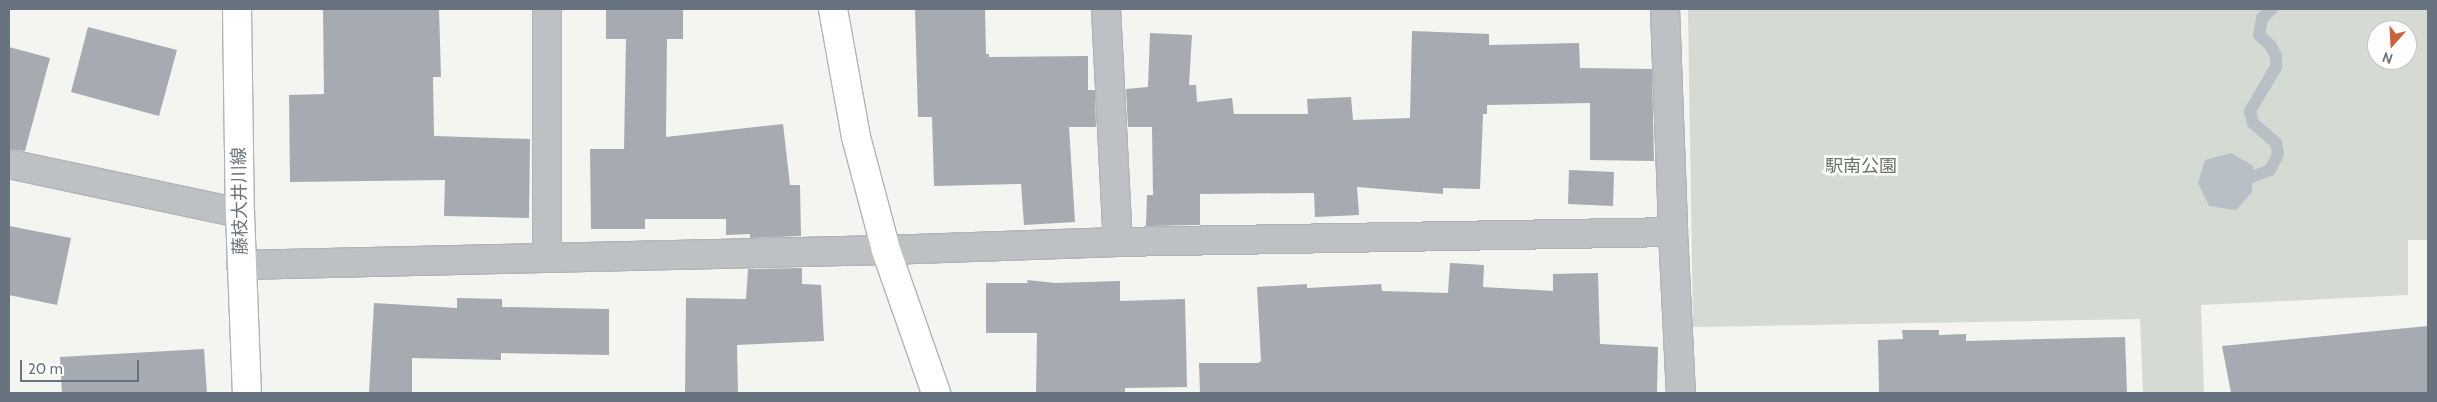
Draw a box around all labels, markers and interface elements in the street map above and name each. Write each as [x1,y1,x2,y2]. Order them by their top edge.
north arrow [2367,20,2417,70]
text: N [2380,48,2395,68]
street label: 藤枝大井川線 [228,147,252,255]
park label: 駅南公園 [1825,155,1897,177]
scale bar [22,350,141,382]
text: 20 m [28,360,63,378]

